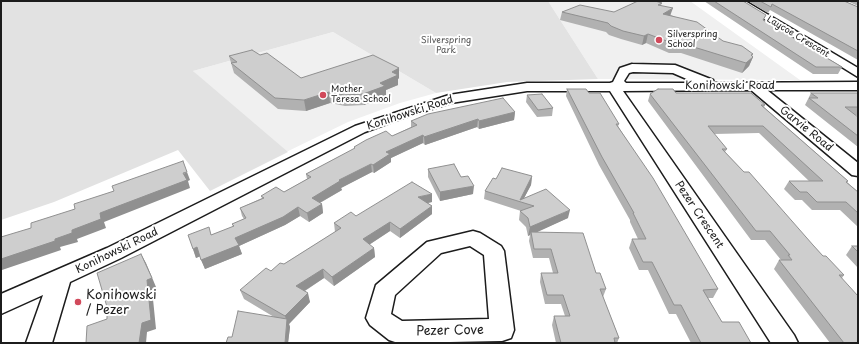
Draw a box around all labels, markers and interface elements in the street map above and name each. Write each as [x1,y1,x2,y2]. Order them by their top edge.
street label: Laycoe Crescent [765,14,831,60]
place label: Silverspring School [667,30,717,51]
marker: Silverspring School [654,35,664,45]
park label: Silverspring Park [421,36,471,57]
street label: Konihowski Road [685,79,775,93]
place label: Mother Teresa School [331,85,391,106]
marker: Mother Teresa School [318,90,328,100]
street label: Konihowski Road [365,93,455,133]
street label: Garvie Road [777,104,835,154]
street label: Pezer Crescent [672,179,726,251]
street label: Konihowski Road [74,225,160,277]
place label: Konihowski / Pezer [86,287,157,318]
marker: Konihowski / Pezer [73,297,83,307]
street label: Pezer Cove [416,323,484,339]

